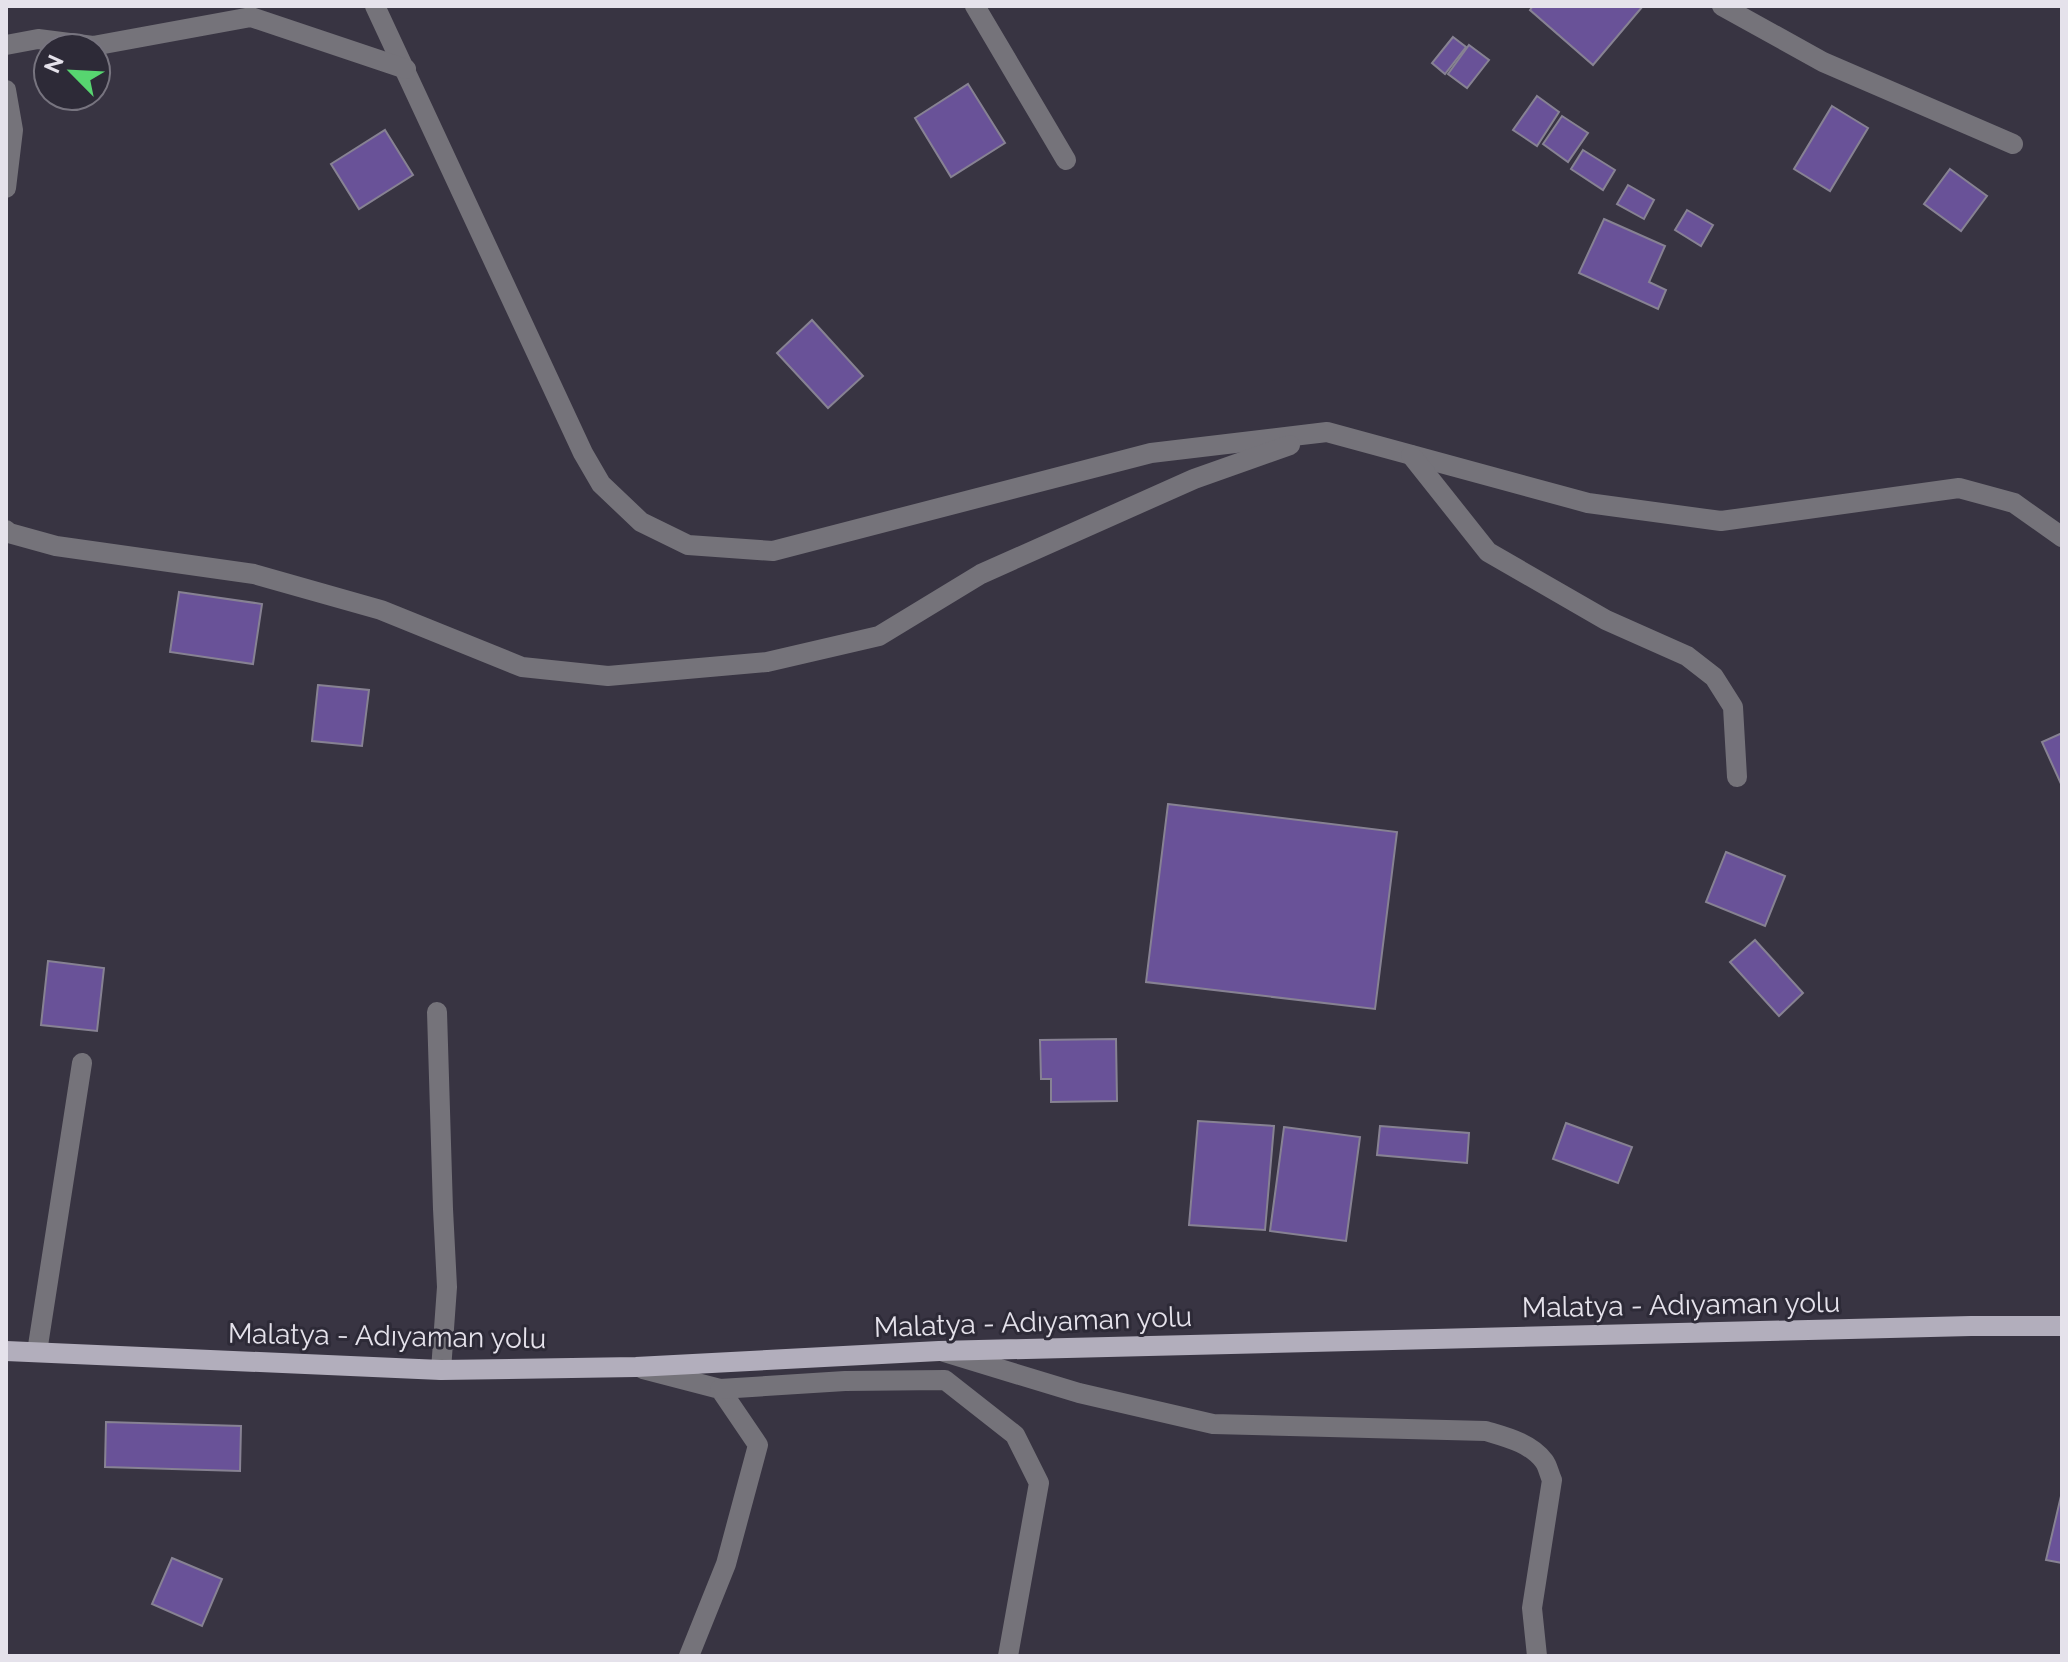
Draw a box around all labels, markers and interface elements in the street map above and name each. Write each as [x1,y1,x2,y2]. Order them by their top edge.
north arrow [32,32,112,112]
text: N [38,51,69,77]
street label: Malatya - Adıyaman yolu [1522,1286,1840,1324]
street label: Malatya - Adıyaman yolu [873,1300,1193,1344]
street label: Malatya - Adıyaman yolu [228,1317,546,1355]

